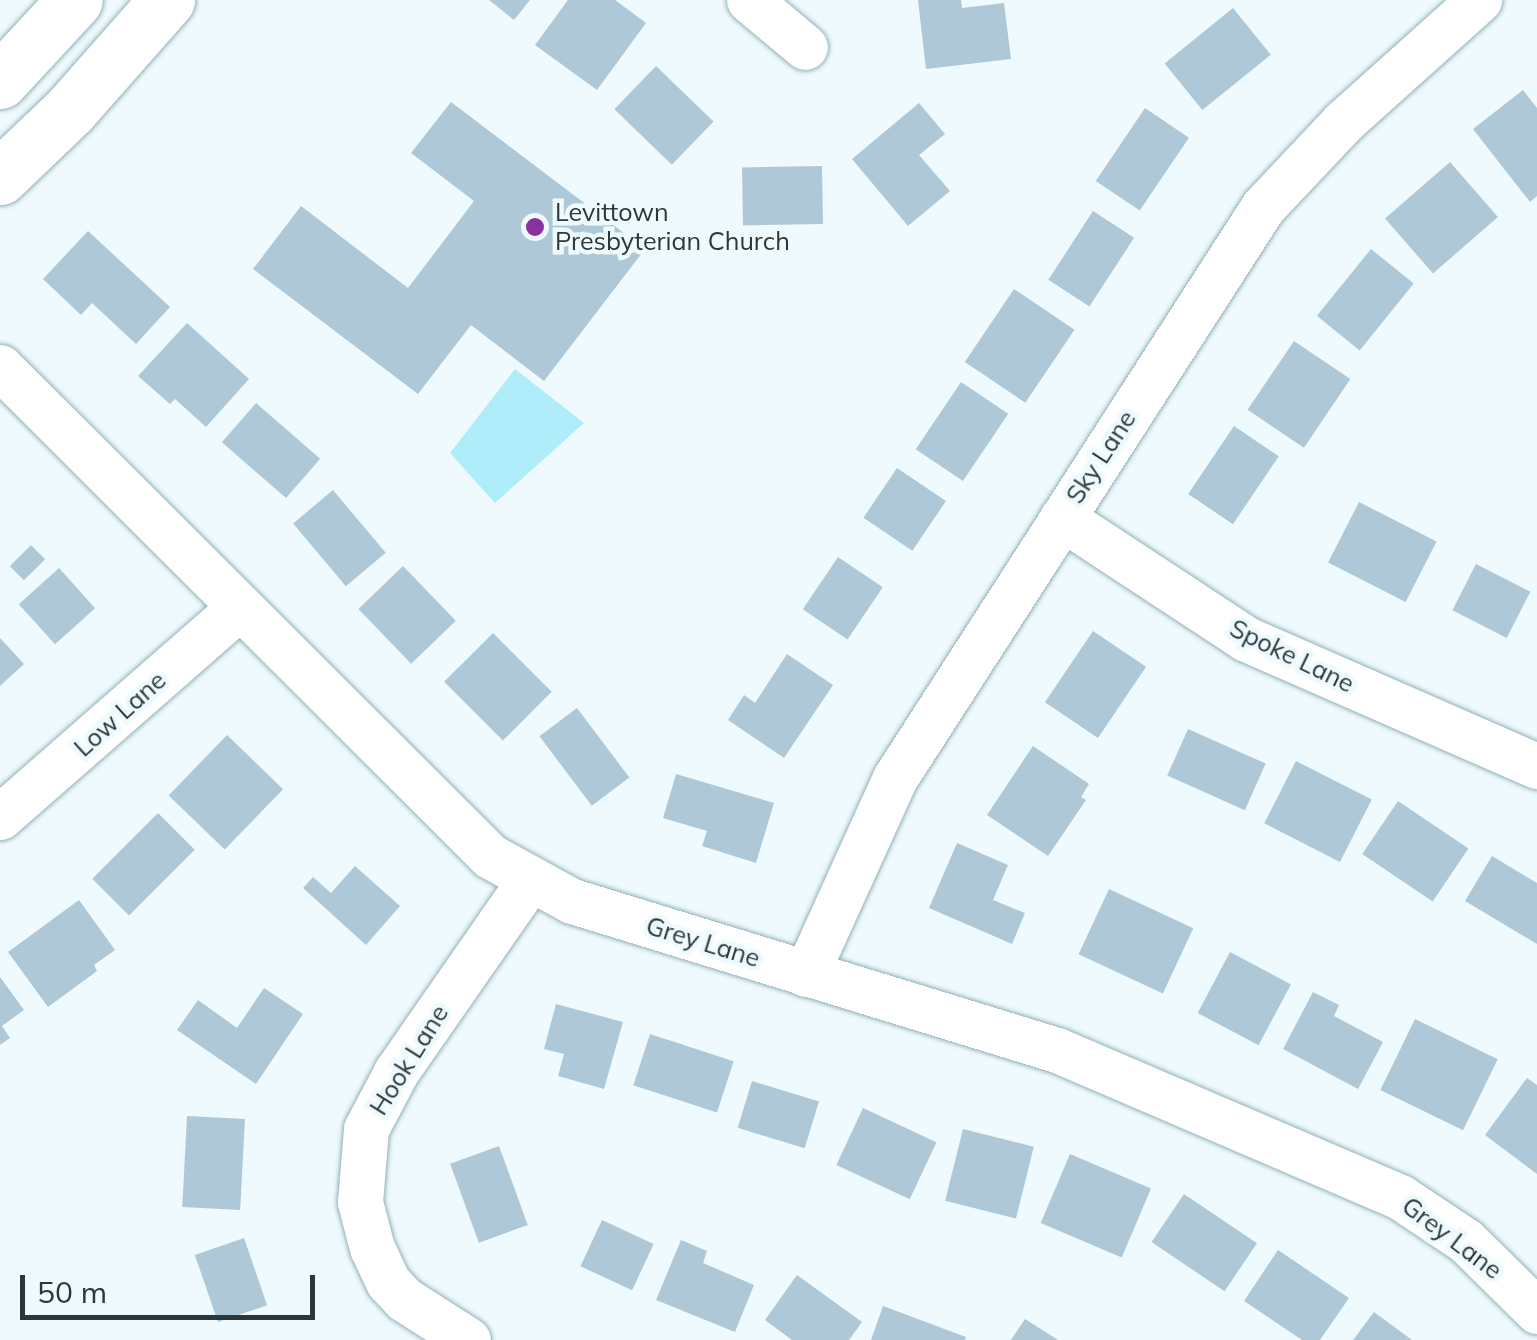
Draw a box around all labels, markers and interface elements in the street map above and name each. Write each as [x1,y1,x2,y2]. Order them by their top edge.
place label: Levittown Presbyterian Church [555,198,790,257]
marker: Levittown Presbyterian Church [524,216,546,238]
street label: Sky Lane [1060,405,1142,509]
street label: Spoke Lane [1225,613,1359,699]
street label: Low Lane [68,665,172,763]
street label: Grey Lane [643,911,763,973]
street label: Hook Lane [363,999,455,1121]
street label: Grey Lane [1396,1191,1508,1285]
scale bar [25,1255,320,1317]
text: 50 m [37,1273,107,1311]

